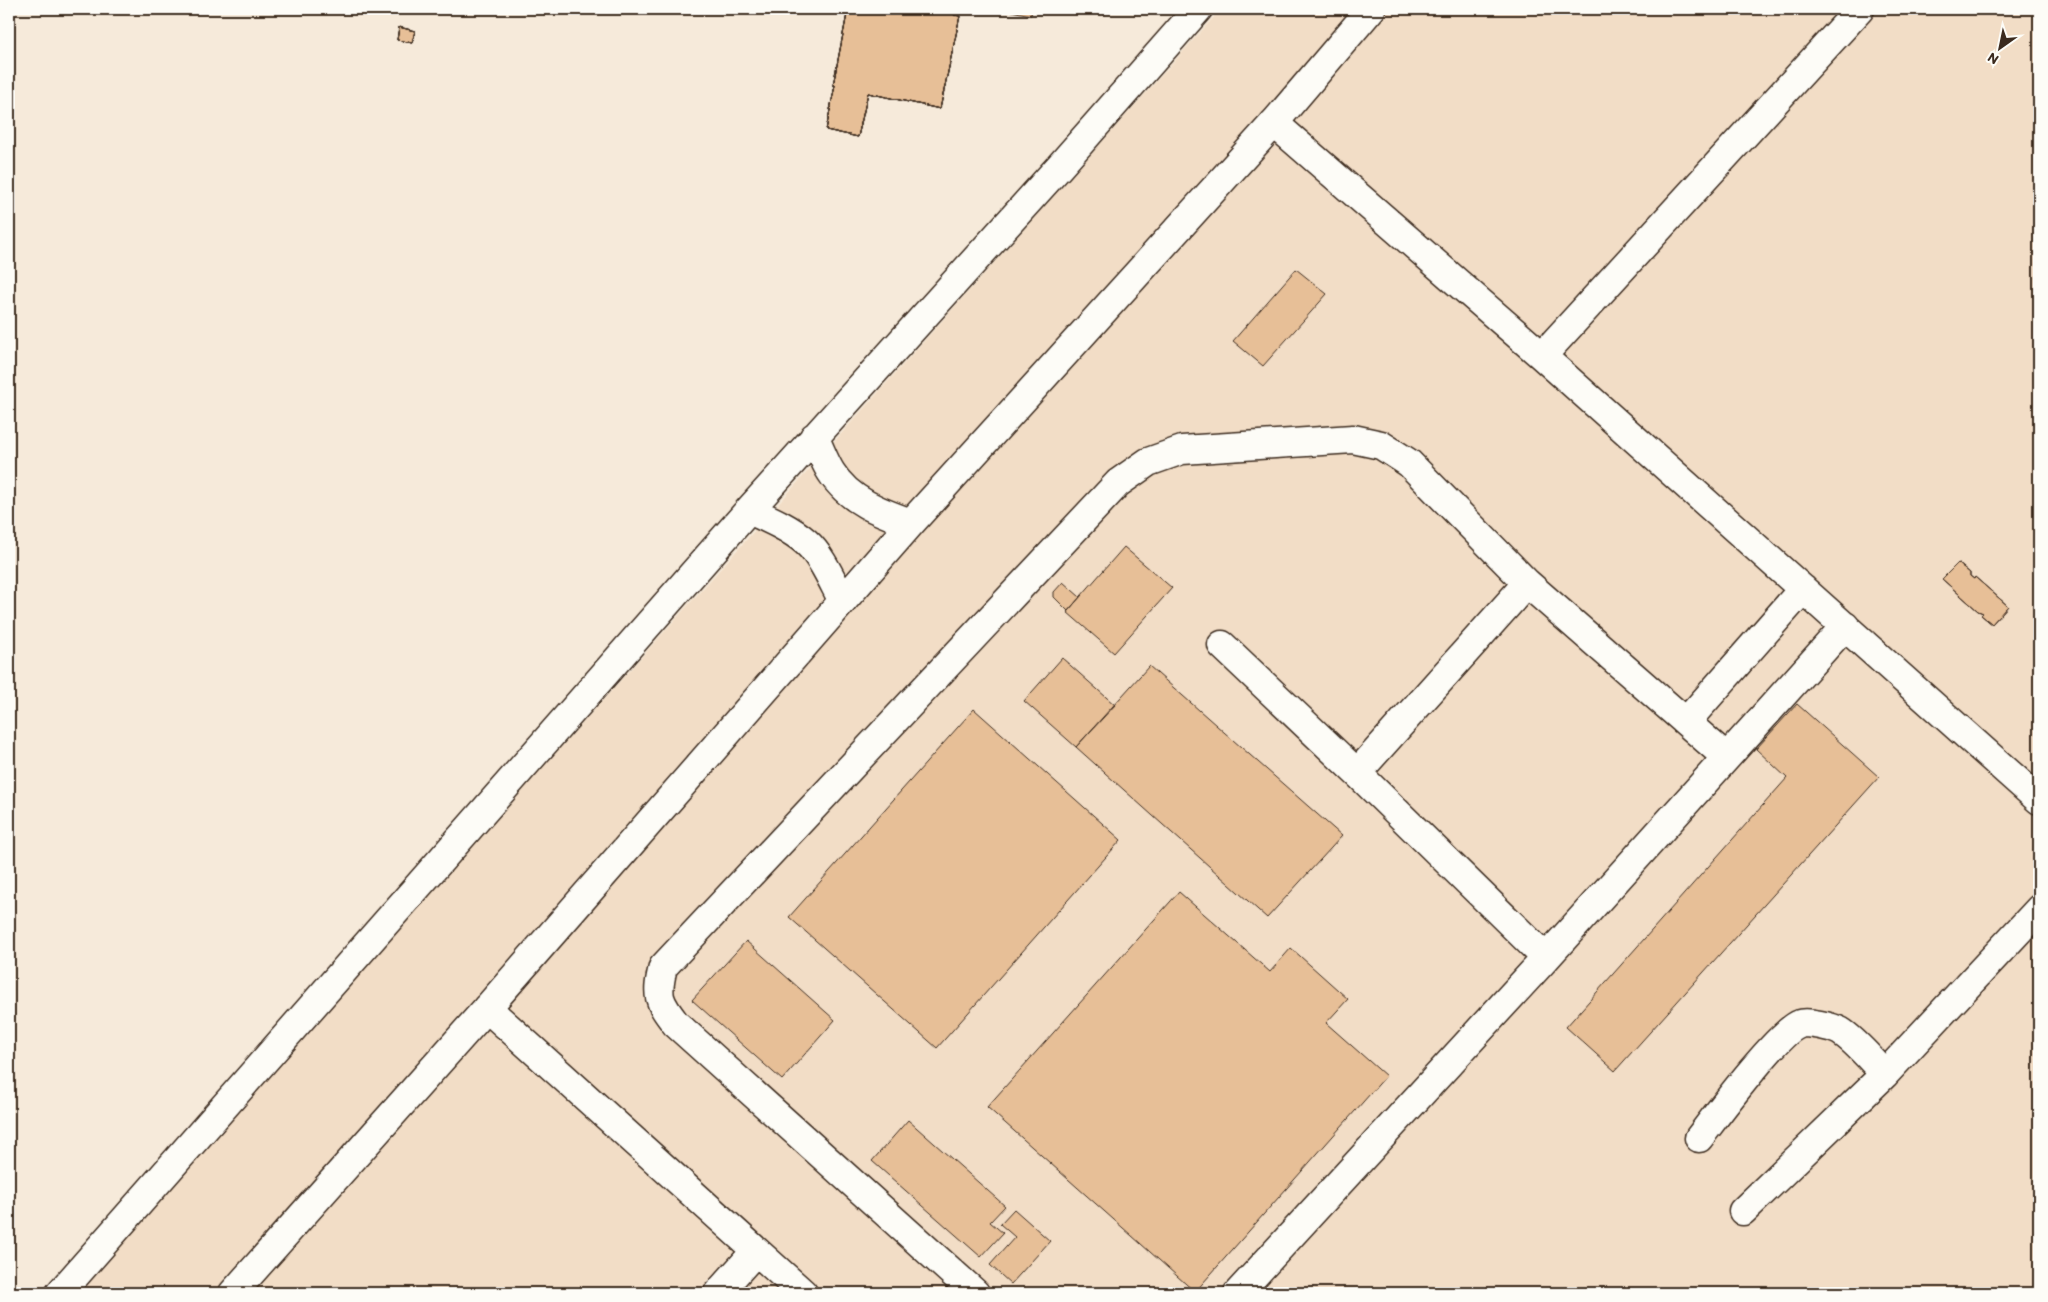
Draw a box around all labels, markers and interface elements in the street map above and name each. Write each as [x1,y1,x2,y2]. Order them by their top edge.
north arrow [1976,22,2026,72]
text: N [1985,49,2002,68]

